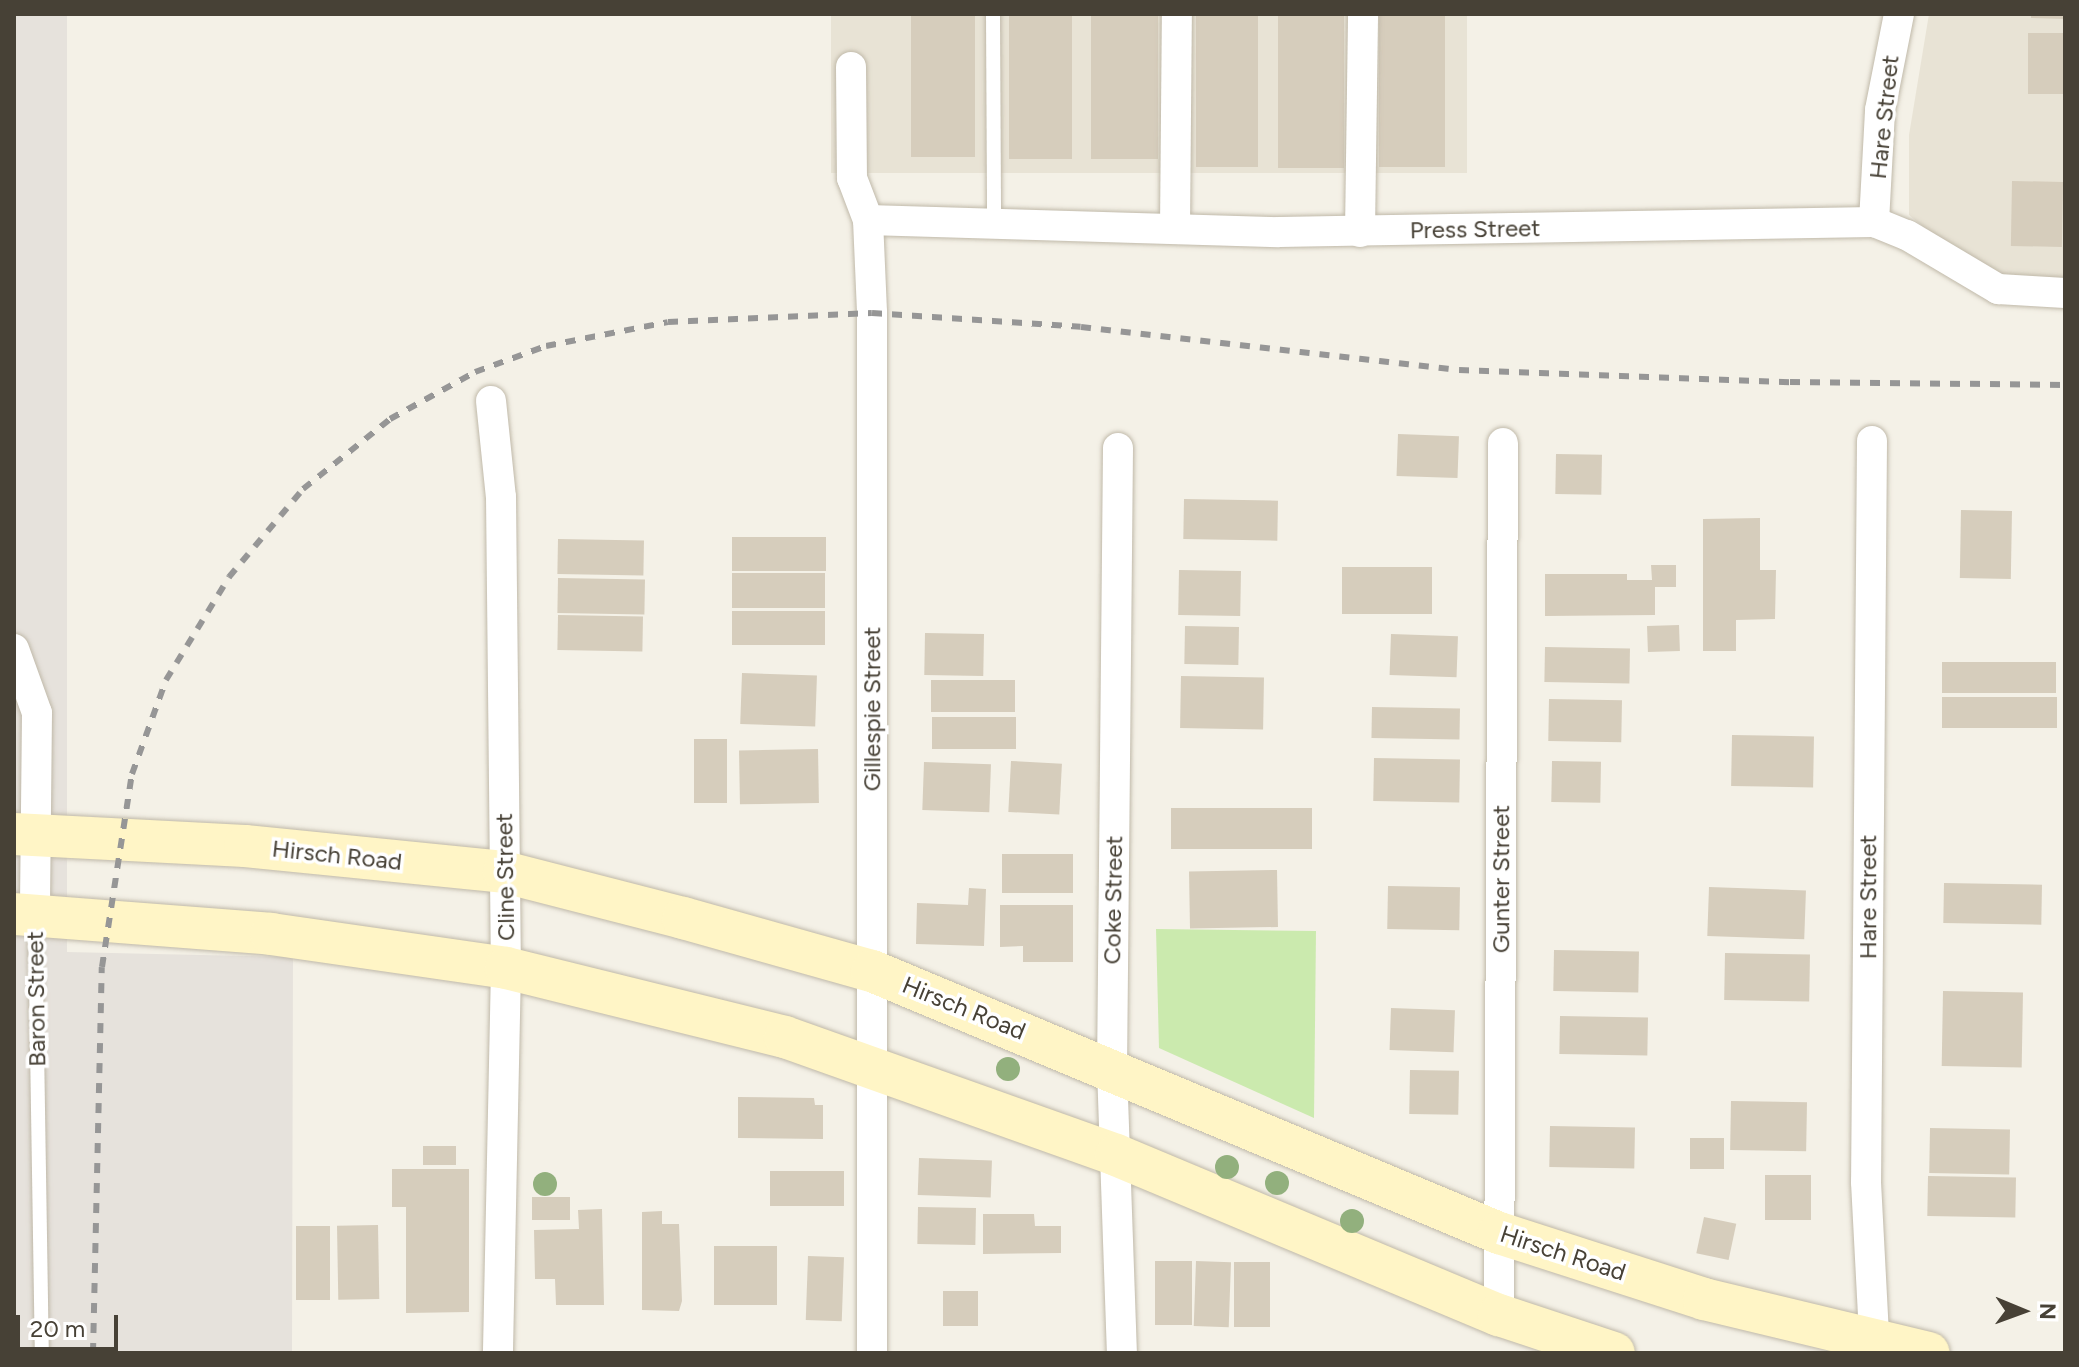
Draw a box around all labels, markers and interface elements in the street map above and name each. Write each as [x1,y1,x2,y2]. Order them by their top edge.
street label: Hare Street [1863,54,1905,180]
street label: Press Street [1410,213,1540,245]
street label: Gillespie Street [858,627,886,791]
street label: Gunter Street [1487,805,1515,953]
street label: Cline Street [489,813,521,941]
street label: Hirsch Road [271,834,403,876]
street label: Coke Street [1097,835,1129,965]
street label: Hare Street [1854,835,1882,959]
street label: Baron Street [20,931,52,1067]
street label: Hirsch Road [898,970,1030,1046]
street label: Hirsch Road [1497,1219,1629,1287]
north arrow [1983,1271,2063,1351]
scale bar [20,1299,122,1349]
text: N [2034,1303,2061,1320]
text: 20 m [30,1314,85,1343]

